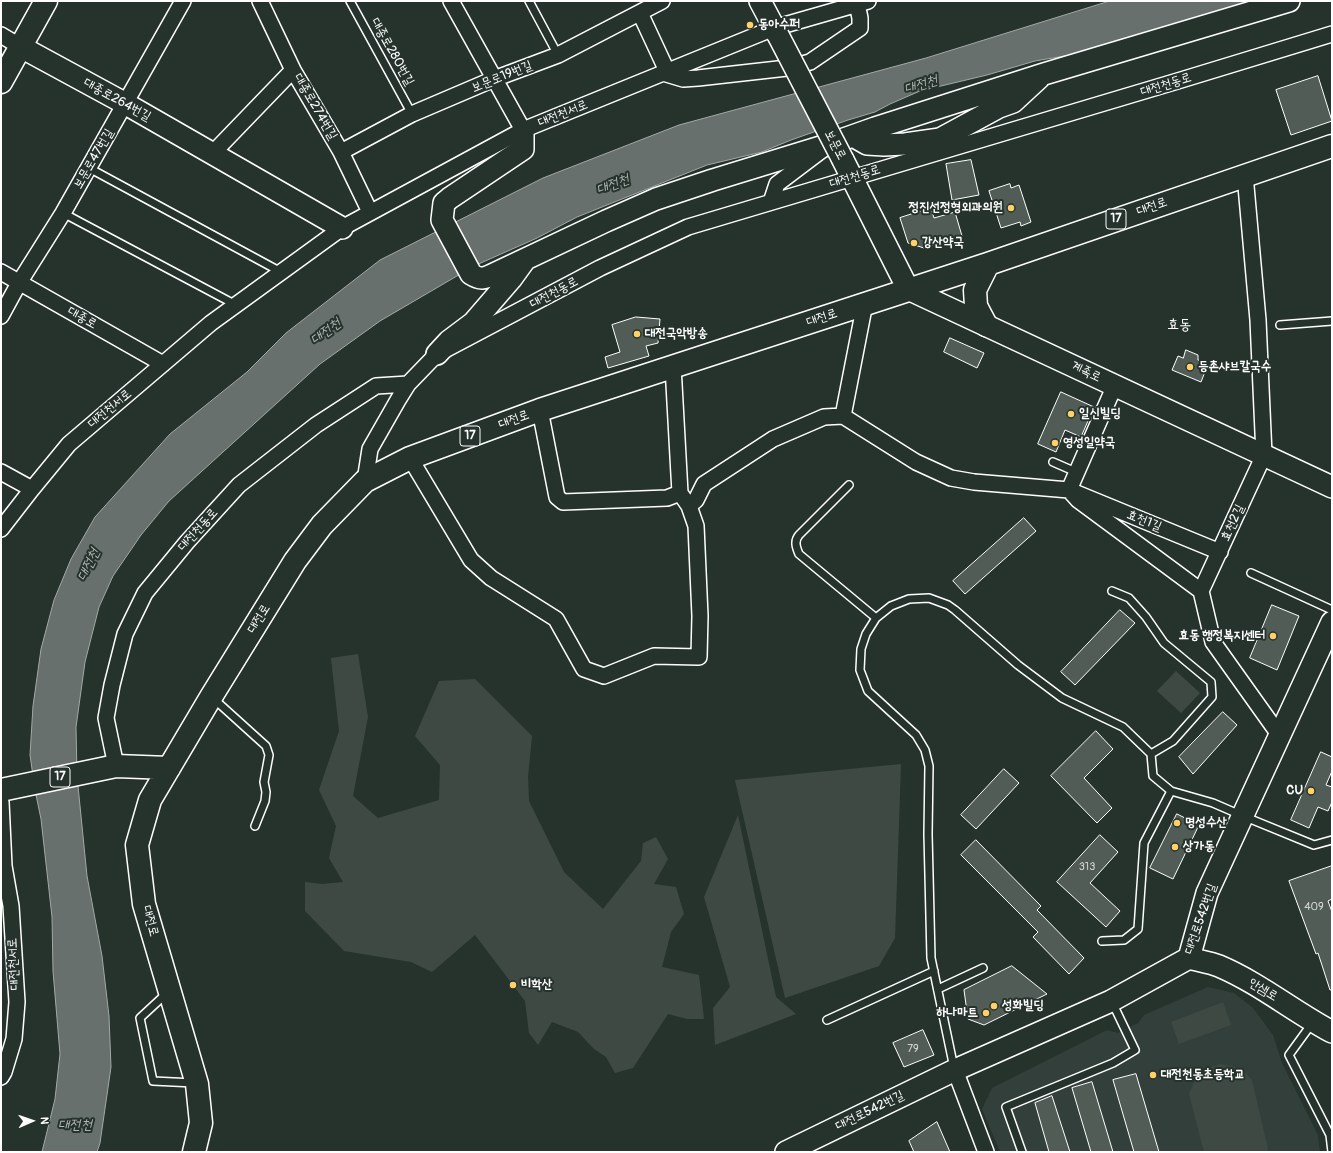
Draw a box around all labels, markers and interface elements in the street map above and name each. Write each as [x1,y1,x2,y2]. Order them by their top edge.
street label: 대종로280번길 [367,15,417,89]
place label: 동아수퍼 [758,17,800,33]
marker: 동아수퍼 [745,20,755,30]
street label: 보문로19번길 [469,58,535,96]
street label: 대전천동로 [1139,70,1193,100]
street label: 대종로274번길 [290,71,340,143]
water label: 대전천 [902,72,940,98]
street label: 대종로264번길 [81,75,153,125]
street label: 대전천서로 [536,97,590,131]
street label: 보문로47번길 [71,126,117,192]
street label: 보문로 [821,127,849,163]
street label: 대전천동로 [828,162,882,192]
water label: 대전천 [594,171,632,199]
street label: 대전로 [1135,195,1169,219]
place label: 정진선정형외과의원 [909,200,1003,216]
marker: 정진선정형외과의원 [1006,203,1016,213]
road number: 17 [1106,209,1126,229]
place label: 강산약국 [922,235,964,251]
marker: 강산약국 [909,238,919,248]
street label: 대전천동로 [527,274,581,312]
street label: 대종로 [64,304,100,332]
street label: 대전로 [805,306,839,330]
water label: 대전천 [307,315,345,349]
district label: 효동 [1167,316,1191,334]
place label: 대전국악방송 [645,326,708,342]
marker: 대전국악방송 [632,329,642,339]
street label: 계족로 [1068,358,1104,386]
place label: 등촌샤브칼국수 [1198,359,1271,375]
marker: 등촌샤브칼국수 [1185,362,1195,372]
street label: 대전천서로 [85,386,135,432]
place label: 일신빌딩 [1079,406,1121,422]
street label: 대전로 [497,407,531,433]
marker: 일신빌딩 [1066,409,1076,419]
road number: 17 [460,426,480,446]
place label: 영성일약국 [1063,435,1115,451]
marker: 영성일약국 [1050,438,1060,448]
street label: 효천2길 [1218,502,1248,544]
street label: 대전천동로 [175,505,221,555]
street label: 효천1길 [1124,507,1164,535]
water label: 대전천 [74,546,104,584]
street label: 대전로 [244,602,274,636]
place label: 효동 행정복지센터 [1178,628,1265,644]
marker: 효동 행정복지센터 [1268,631,1278,641]
road number: 17 [50,767,70,787]
place label: CU [1286,783,1303,799]
marker: CU [1306,786,1316,796]
place label: 명성수산 [1185,815,1227,831]
marker: 명성수산 [1172,818,1182,828]
place label: 상가동 [1183,839,1214,855]
marker: 상가동 [1170,842,1180,852]
house number: 313 [1079,860,1095,874]
street label: 대전로542번길 [1182,881,1220,957]
house number: 409 [1304,900,1324,914]
street label: 대전로 [138,904,162,938]
street label: 대전천서로 [5,937,23,991]
street label: 안샘로 [1246,975,1280,1005]
place label: 비학산 [521,977,552,993]
marker: 비학산 [508,980,518,990]
place label: 성화빌딩 [1002,998,1044,1014]
marker: 성화빌딩 [989,1001,999,1011]
place label: 하나마트 [936,1005,978,1021]
marker: 하나마트 [981,1008,991,1018]
house number: 79 [907,1042,919,1056]
place label: 대전천동초등학교 [1161,1067,1245,1083]
marker: 대전천동초등학교 [1148,1070,1158,1080]
street label: 대전로542번길 [833,1088,907,1134]
north arrow [12,1101,52,1141]
text: N [38,1117,51,1125]
water label: 대전천 [58,1117,92,1133]

